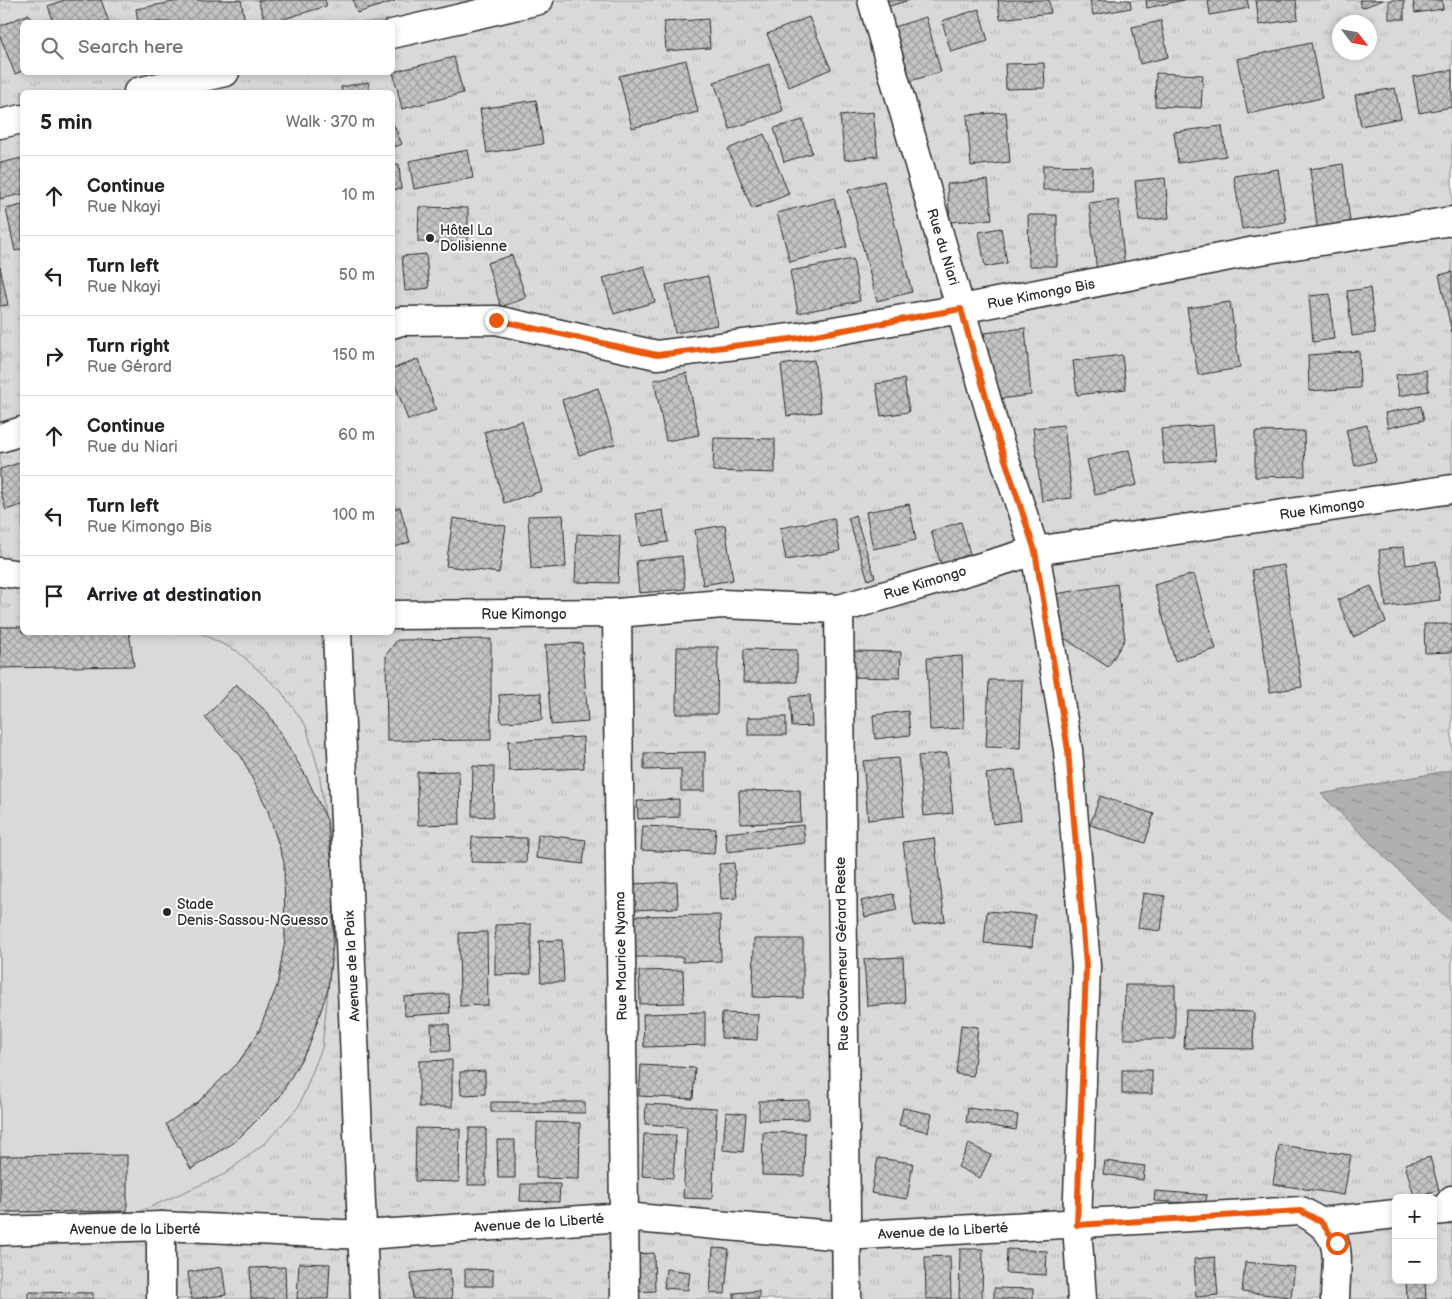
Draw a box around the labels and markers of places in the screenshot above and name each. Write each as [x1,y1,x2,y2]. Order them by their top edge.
place label: Hôtel La Dolisienne [440,222,507,255]
marker: Hôtel La Dolisienne [424,232,436,244]
place label: Stade Denis-Sassou-NGuesso [177,896,329,929]
marker: Stade Denis-Sassou-NGuesso [161,906,173,918]

